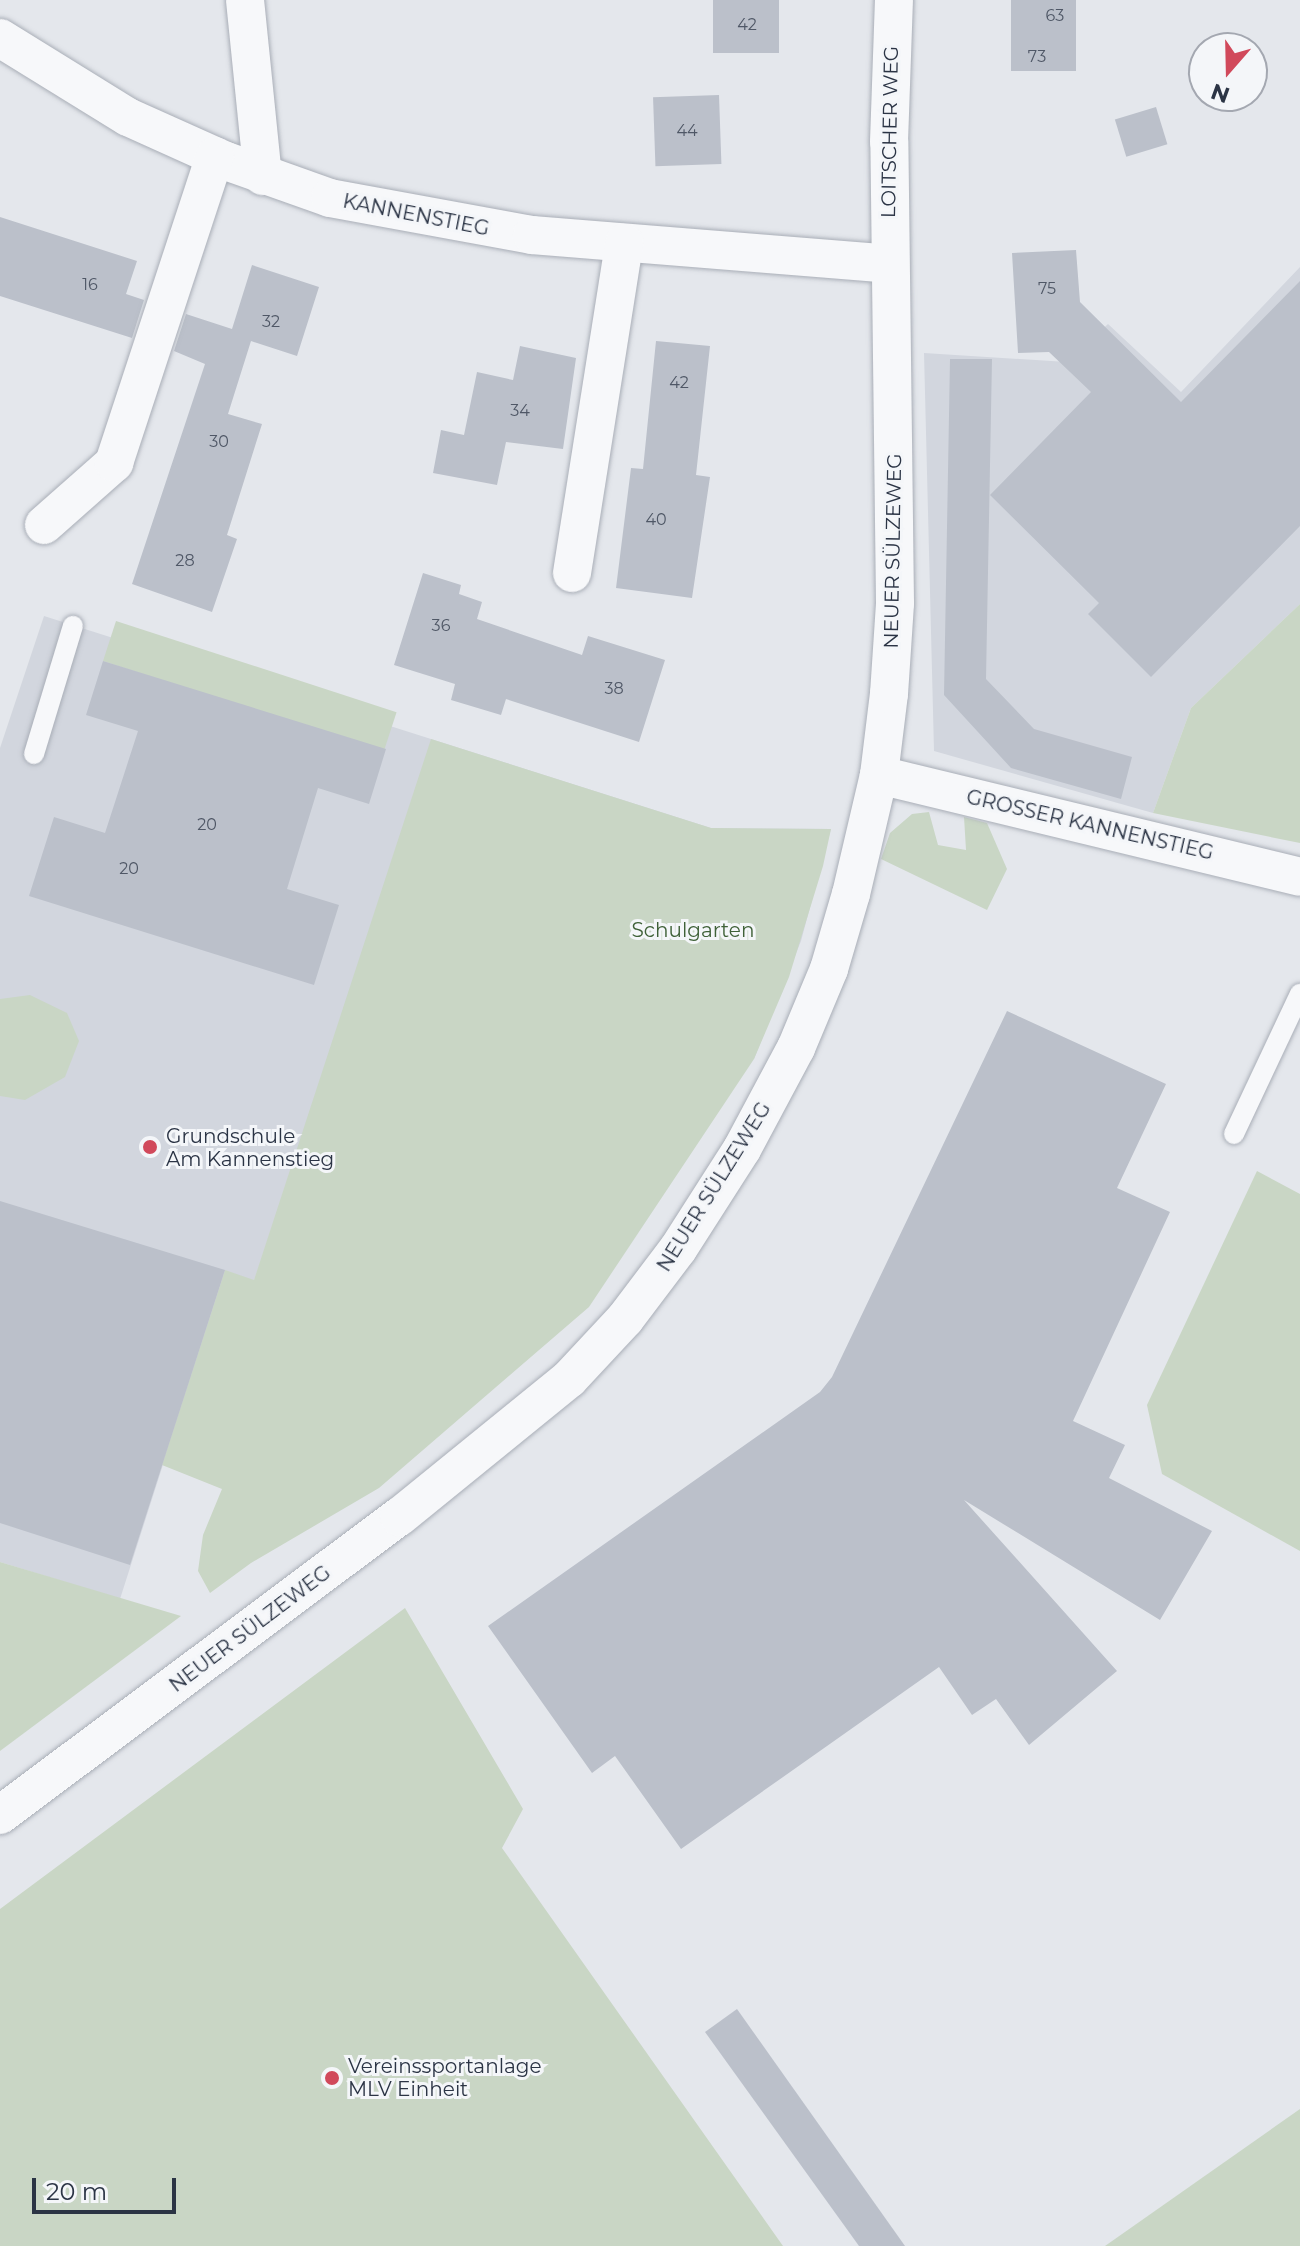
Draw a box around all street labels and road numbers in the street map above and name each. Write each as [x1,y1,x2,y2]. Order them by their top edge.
street label: LOITSCHER WEG [876,46,904,218]
street label: KANNENSTIEG [341,189,491,241]
street label: NEUER SÜLZEWEG [879,453,907,649]
street label: GROSSER KANNENSTIEG [964,785,1216,865]
street label: NEUER SÜLZEWEG [652,1098,776,1276]
street label: NEUER SÜLZEWEG [165,1561,335,1697]

